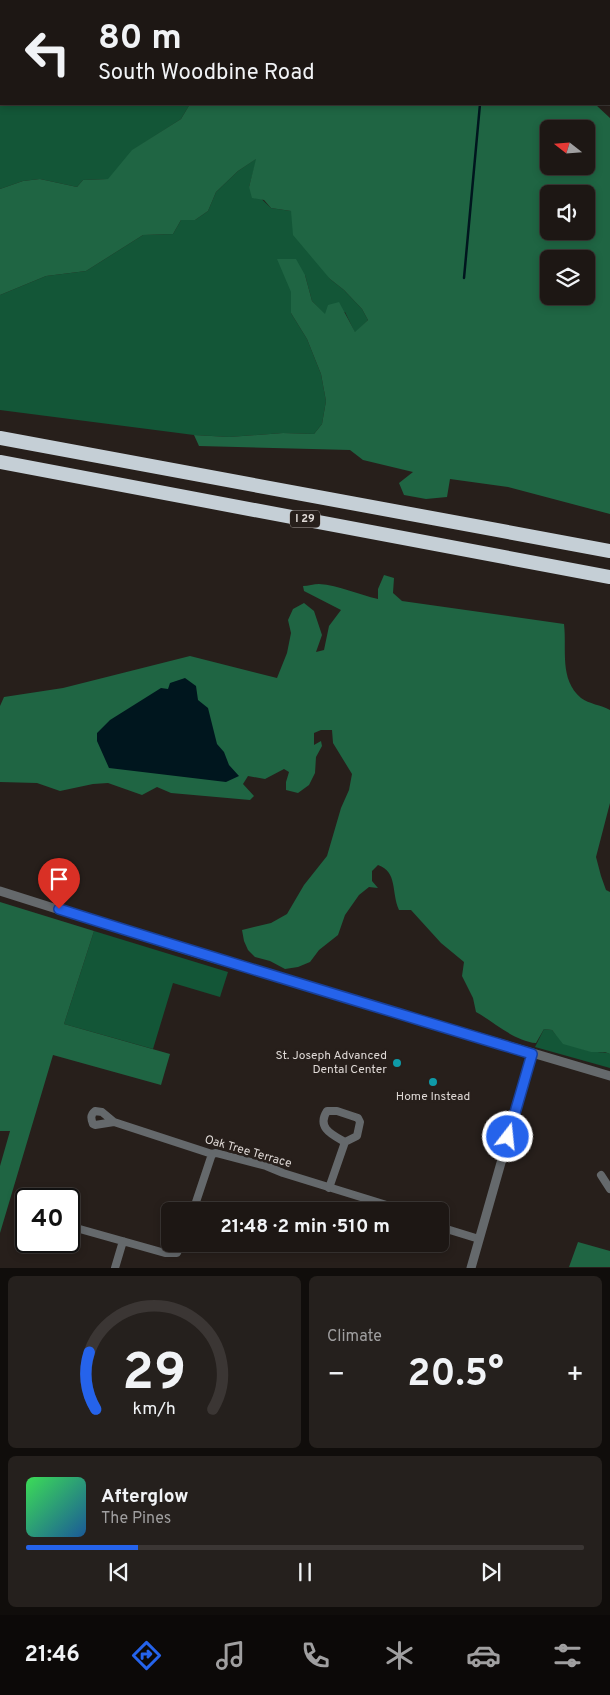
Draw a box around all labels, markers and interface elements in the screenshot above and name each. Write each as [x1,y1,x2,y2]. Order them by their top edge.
text: 80 m [98,17,182,61]
icon: left [15,20,80,85]
text: South Woodbine Road [98,60,315,87]
north arrow [540,120,595,175]
map controls [540,120,595,305]
button: sound [540,185,595,240]
button: layers [540,250,595,305]
road number: I 29 [290,510,320,528]
pin [38,858,80,909]
icon: arrive [45,865,73,893]
place label: St. Joseph Advanced Dental Center [275,1048,387,1078]
marker: St. Joseph Advanced Dental Center [391,1057,403,1069]
marker: Home Instead [427,1076,439,1088]
place label: Home Instead [396,1089,470,1105]
position arrow [481,1110,533,1162]
street label: Oak Tree Terrace [203,1132,293,1172]
speed limit sign: 40 [15,1188,80,1253]
text: 21:48 · 2 min · 510 m [220,1215,390,1239]
text: Climate [327,1327,382,1347]
text: 29 [123,1342,186,1408]
text: 20.5° [407,1351,504,1400]
text: − [327,1358,345,1394]
text: + [566,1358,584,1394]
text: km/h [133,1398,176,1421]
text: Afterglow [101,1485,189,1509]
text: The Pines [101,1509,171,1529]
icon: previous [105,1558,133,1586]
icon: pause [291,1558,319,1586]
icon: next [477,1558,505,1586]
icon: directions [129,1638,164,1673]
icon: music [213,1638,248,1673]
icon: phone [298,1638,333,1673]
icon: climate [382,1638,417,1673]
icon: car [466,1638,501,1673]
icon: filters [550,1638,585,1673]
text: 21:46 [25,1642,80,1669]

